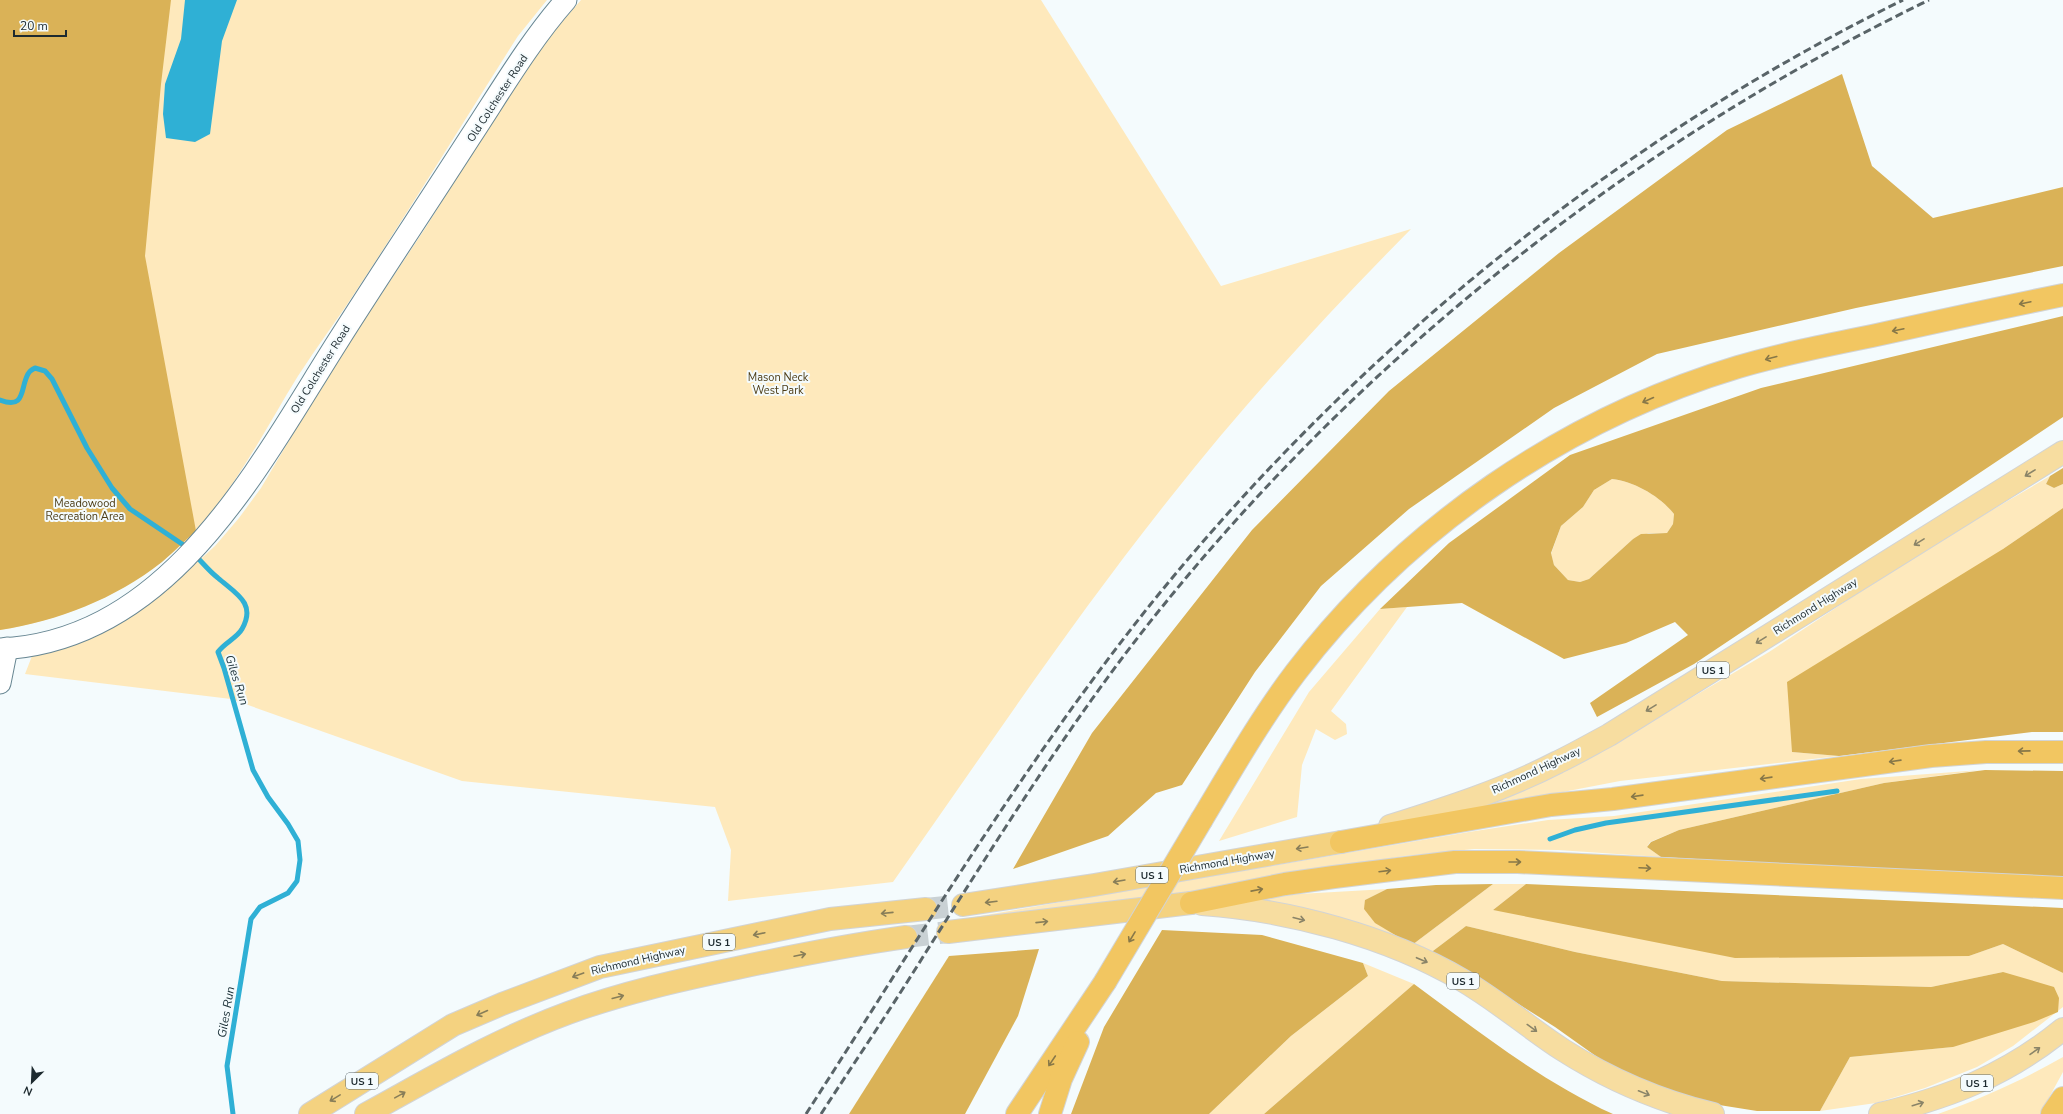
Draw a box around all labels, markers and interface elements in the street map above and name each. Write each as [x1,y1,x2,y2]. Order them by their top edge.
scale bar [14,12,66,38]
text: 20 m [20,18,48,34]
street label: Old Colchester Road [463,52,531,145]
one-way arrow [2019,299,2032,307]
street label: Old Colchester Road [287,322,354,416]
one-way arrow [1892,327,1905,335]
one-way arrow [1765,355,1778,362]
park label: Mason Neck West Park [748,370,809,398]
one-way arrow [1642,397,1654,404]
one-way arrow [2025,469,2036,477]
park label: Meadowood Recreation Area [46,496,125,524]
one-way arrow [1913,538,1925,546]
street label: Richmond Highway [1770,574,1860,638]
one-way arrow [1755,636,1767,644]
water label: Giles Run [221,653,253,707]
road number: US 1 [1697,662,1729,678]
one-way arrow [1646,704,1657,712]
street label: Richmond Highway [1489,743,1583,798]
one-way arrow [2018,747,2031,755]
one-way arrow [1888,757,1901,765]
one-way arrow [1760,774,1773,782]
one-way arrow [1631,792,1644,800]
one-way arrow [1296,844,1309,852]
street label: Richmond Highway [1178,846,1276,877]
one-way arrow [1508,858,1521,866]
one-way arrow [1638,864,1651,871]
road number: US 1 [1136,867,1168,883]
one-way arrow [1378,867,1391,874]
one-way arrow [1113,877,1126,885]
one-way arrow [1250,885,1263,893]
one-way arrow [985,898,998,905]
one-way arrow [881,909,894,917]
one-way arrow [1292,916,1305,924]
one-way arrow [1035,918,1048,926]
one-way arrow [753,930,766,938]
one-way arrow [1128,931,1136,943]
road number: US 1 [703,934,735,950]
street label: Richmond Highway [589,942,687,979]
one-way arrow [793,951,806,959]
one-way arrow [1416,957,1428,964]
one-way arrow [572,972,584,980]
road number: US 1 [1447,973,1479,989]
water label: Giles Run [214,985,238,1039]
one-way arrow [612,993,625,1000]
one-way arrow [476,1010,488,1017]
one-way arrow [1527,1024,1538,1032]
one-way arrow [2030,1047,2041,1055]
one-way arrow [1048,1056,1056,1067]
north arrow [12,1062,52,1102]
road number: US 1 [346,1073,378,1089]
road number: US 1 [1961,1075,1993,1091]
text: N [21,1082,35,1099]
one-way arrow [1638,1090,1650,1097]
one-way arrow [394,1091,406,1099]
one-way arrow [329,1094,341,1102]
one-way arrow [1911,1100,1924,1107]

